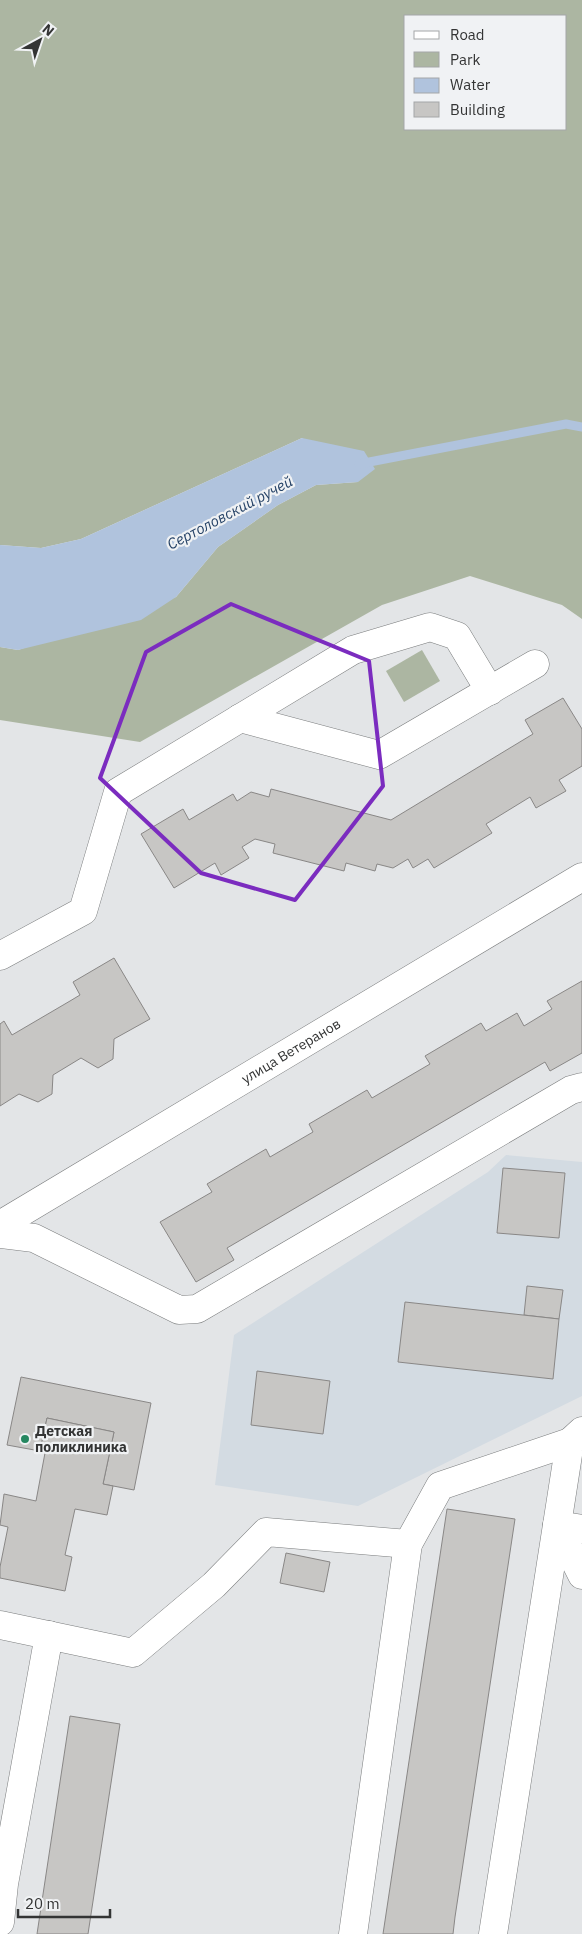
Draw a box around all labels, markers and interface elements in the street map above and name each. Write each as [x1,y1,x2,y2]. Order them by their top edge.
north arrow [15,15,65,65]
legend [404,15,567,130]
text: N [39,20,58,40]
text: Road [450,25,485,44]
text: Park [450,50,480,69]
text: Water [450,75,491,94]
text: Building [450,100,505,119]
water label: Сертоловский ручей [164,471,296,554]
street label: улица Ветеранов [238,1014,344,1088]
place label: Детская поликлиника [35,1422,127,1456]
marker: Детская поликлиника [19,1433,31,1445]
scale bar [18,1886,110,1918]
text: 20 m [25,1894,60,1913]

